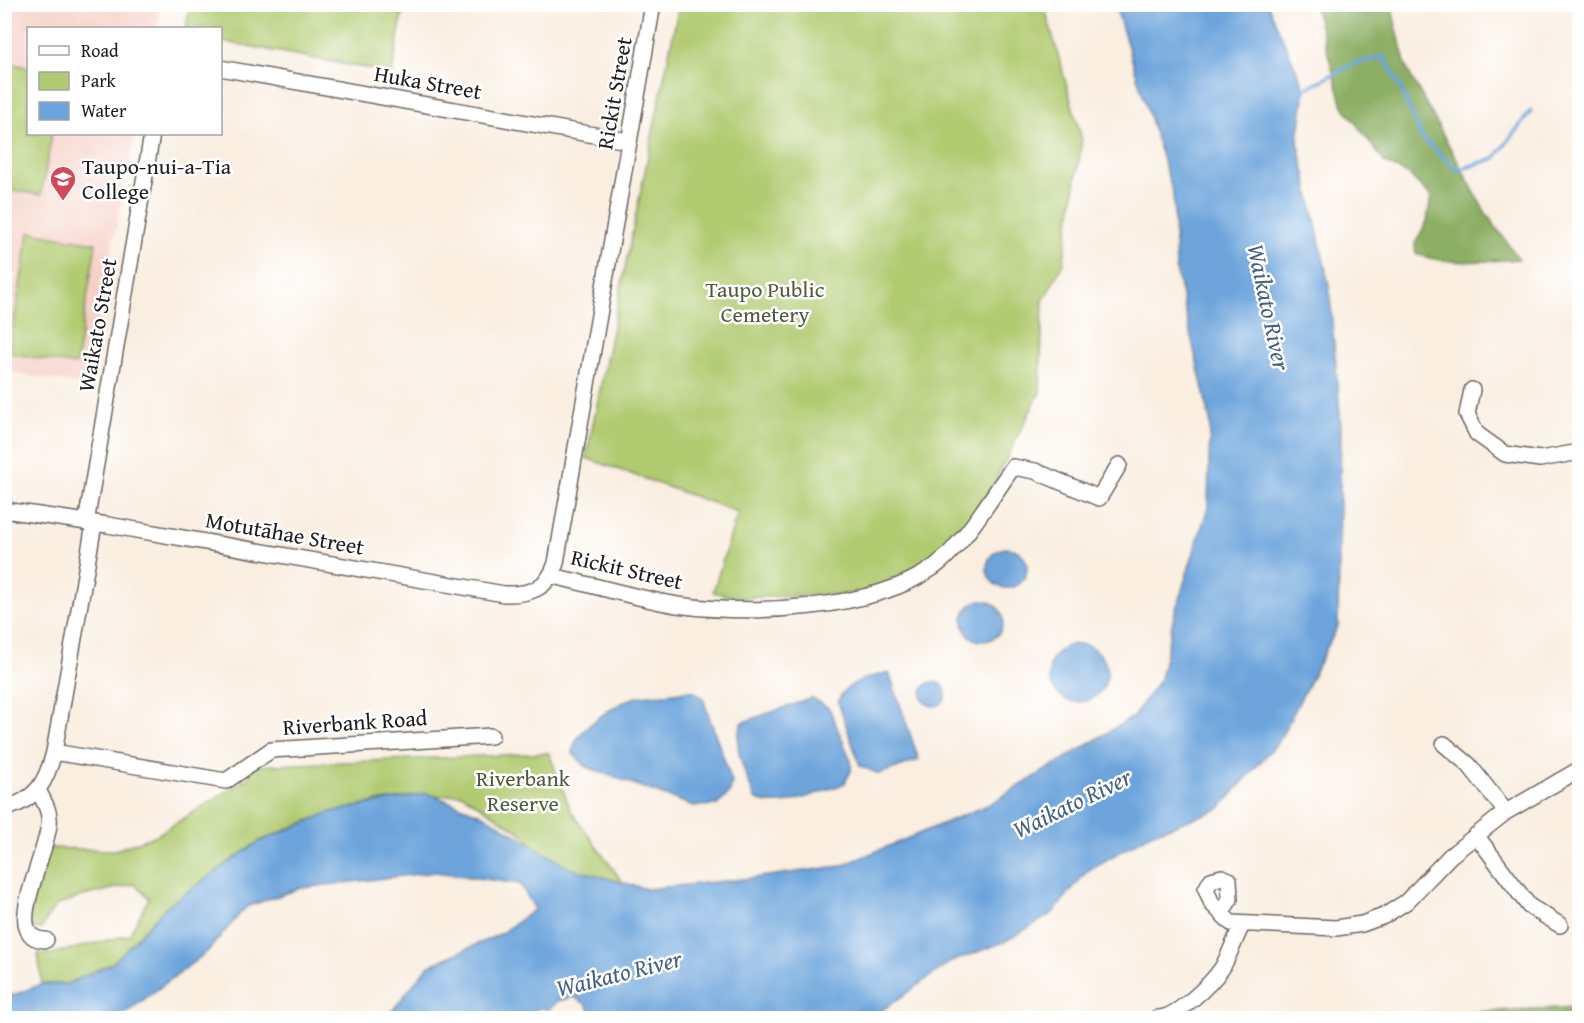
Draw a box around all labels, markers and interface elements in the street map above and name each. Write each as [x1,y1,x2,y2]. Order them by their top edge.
legend [27,27,222,135]
street label: Rickit Street [588,34,640,152]
text: Road [81,37,119,64]
street label: Huka Street [372,57,484,107]
text: Park [81,67,117,94]
text: Water [81,97,127,124]
place label: Taupo-nui-a-Tia College [82,150,232,207]
school or university icon: Taupo-nui-a-Tia College [48,164,78,202]
water label: Waikato River [1239,241,1300,374]
street label: Waikato Street [69,255,125,394]
park label: Taupo Public Cemetery [706,273,825,330]
street label: Motutāhae Street [203,503,367,563]
street label: Rickit Street [568,541,686,597]
street label: Riverbank Road [282,701,429,743]
water label: Waikato River [1007,759,1138,847]
park label: Riverbank Reserve [476,762,571,819]
water label: Waikato River [553,940,686,1005]

